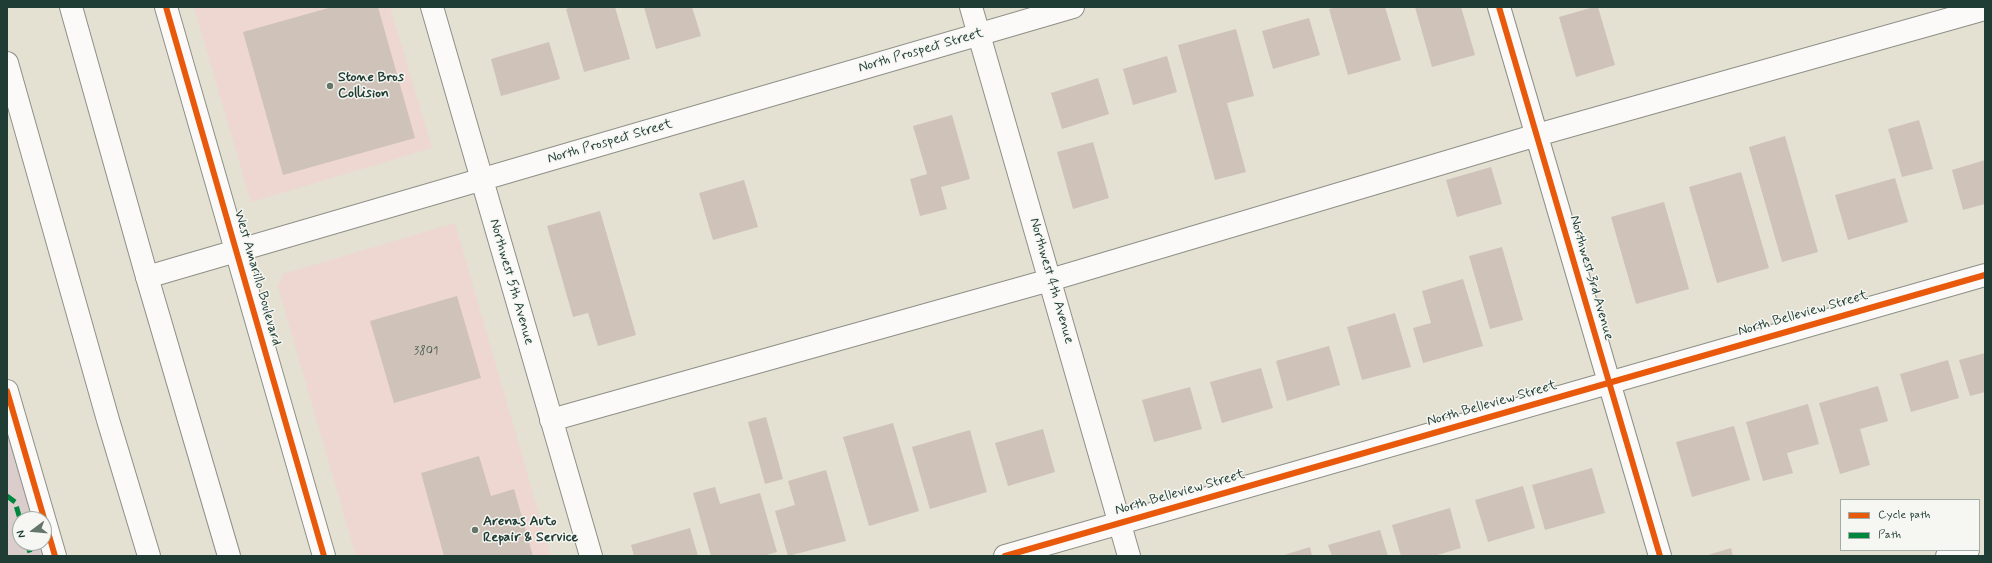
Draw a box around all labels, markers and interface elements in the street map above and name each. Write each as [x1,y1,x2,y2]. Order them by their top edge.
street label: North Prospect Street [857,25,985,77]
place label: Stone Bros Collision [338,70,404,102]
marker: Stone Bros Collision [325,81,335,91]
street label: North Prospect Street [546,116,674,168]
street label: West Amarillo Boulevard [230,208,284,348]
street label: Northwest 3rd Avenue [1565,214,1617,342]
street label: Northwest 4th Avenue [1025,216,1077,346]
street label: Northwest 5th Avenue [485,217,537,347]
street label: North Belleview Street [1736,287,1870,341]
house number: 3801 [414,344,438,358]
street label: North Belleview Street [1425,377,1559,431]
street label: North Belleview Street [1113,466,1247,520]
legend [1840,499,1980,551]
text: Cycle path [1878,507,1930,523]
north arrow [12,511,52,551]
place label: Arenas Auto Repair & Service [483,514,578,546]
marker: Arenas Auto Repair & Service [470,525,480,535]
text: Path [1878,527,1901,543]
text: N [14,529,29,539]

